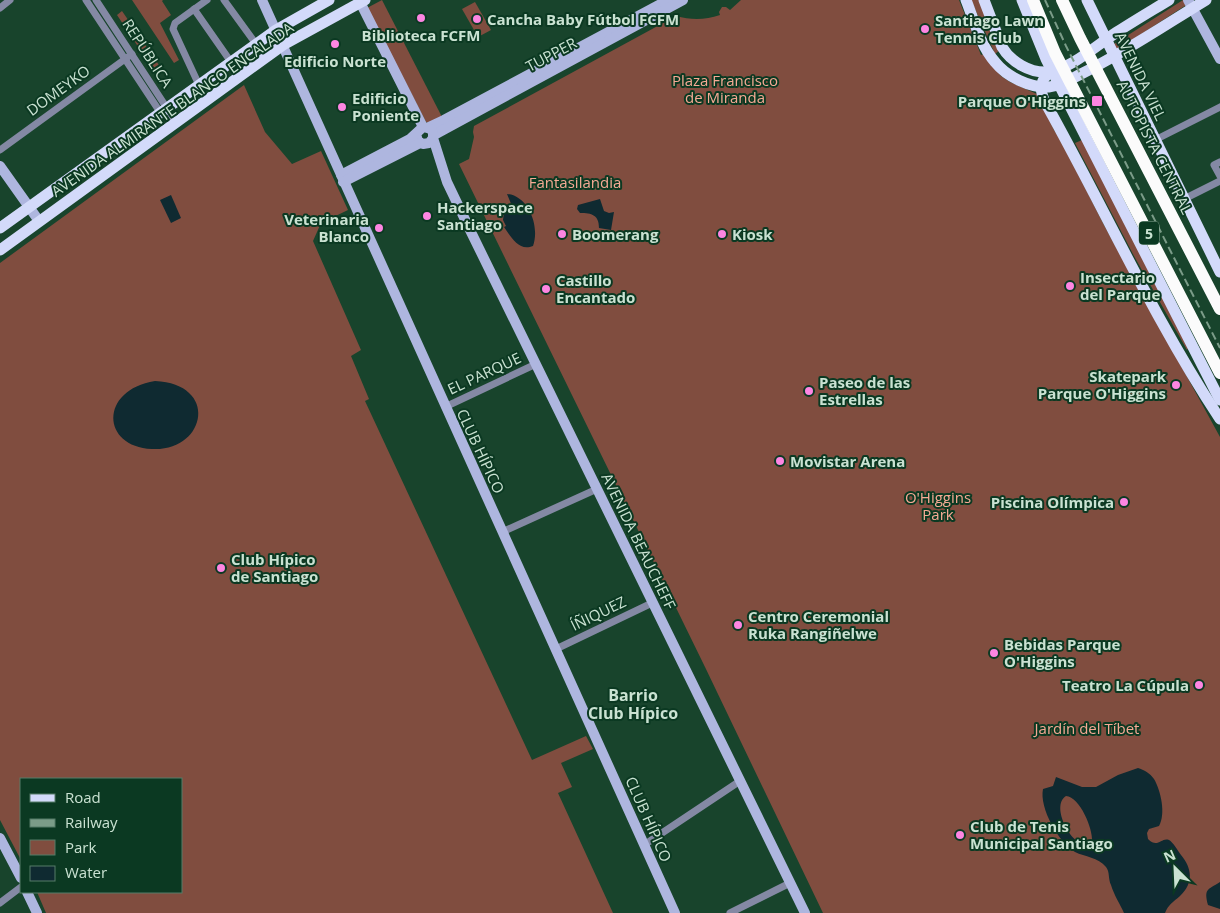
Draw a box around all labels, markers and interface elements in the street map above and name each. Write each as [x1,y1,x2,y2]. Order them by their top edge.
place label: Cancha Baby Fútbol FCFM [487,9,679,29]
place label: Santiago Lawn Tennis Club [935,10,1044,47]
marker: Biblioteca FCFM [415,12,427,24]
marker: Cancha Baby Fútbol FCFM [471,13,483,25]
street label: REPÚBLICA [118,15,178,92]
street label: AVENIDA ALMIRANTE BLANCO ENCALADA [47,17,298,201]
marker: Santiago Lawn Tennis Club [919,23,931,35]
place label: Biblioteca FCFM [362,25,480,45]
street label: AVENIDA VIEL [1111,29,1171,124]
street label: TUPPER [522,32,581,76]
marker: Edificio Norte [329,38,341,50]
place label: Edificio Norte [284,51,386,71]
street label: DOMEYKO [22,60,94,120]
park label: Plaza Francisco de Miranda [672,70,778,107]
street label: AUTOPISTA CENTRAL [1113,77,1197,217]
place label: Edificio Poniente [352,88,419,125]
place label: Parque O'Higgins [958,91,1086,111]
marker: Parque O'Higgins [1090,94,1104,108]
marker: Edificio Poniente [336,101,348,113]
park label: Fantasilandia [529,172,621,192]
place label: Hackerspace Santiago [437,197,533,234]
place label: Veterinaria Blanco [284,209,369,246]
marker: Hackerspace Santiago [421,210,433,222]
marker: Veterinaria Blanco [373,222,385,234]
road number: 5 [1139,222,1159,244]
place label: Boomerang [572,224,659,244]
place label: Kiosk [732,224,773,244]
marker: Boomerang [556,228,568,240]
marker: Kiosk [716,228,728,240]
place label: Insectario del Parque [1080,267,1160,304]
place label: Castillo Encantado [556,270,635,307]
marker: Insectario del Parque [1064,280,1076,292]
marker: Castillo Encantado [540,283,552,295]
street label: EL PARQUE [444,347,524,399]
place label: Skatepark Parque O'Higgins [1038,366,1167,403]
place label: Paseo de las Estrellas [819,372,910,409]
marker: Skatepark Parque O'Higgins [1170,379,1182,391]
marker: Paseo de las Estrellas [803,385,815,397]
street label: CLUB HÍPICO [453,405,509,497]
place label: Movistar Arena [790,451,905,471]
marker: Movistar Arena [774,455,786,467]
street label: AVENIDA BEAUCHEFF [597,470,681,613]
park label: O'Higgins Park [905,487,971,524]
place label: Piscina Olímpica [991,492,1114,512]
marker: Piscina Olímpica [1118,496,1130,508]
place label: Club Hípico de Santiago [231,549,318,586]
marker: Club Hípico de Santiago [215,562,227,574]
street label: ÍÑIQUEZ [567,591,629,635]
place label: Centro Ceremonial Ruka Rangiñelwe [748,606,889,643]
marker: Centro Ceremonial Ruka Rangiñelwe [732,619,744,631]
place label: Bebidas Parque O'Higgins [1004,634,1121,671]
marker: Bebidas Parque O'Higgins [988,647,1000,659]
place label: Teatro La Cúpula [1062,675,1189,695]
marker: Teatro La Cúpula [1193,679,1205,691]
district label: Barrio Club Hípico [588,684,678,724]
park label: Jardín del Tíbet [1033,718,1139,738]
street label: CLUB HÍPICO [621,773,677,865]
legend [20,778,182,893]
text: Road [65,787,101,807]
text: Railway [65,812,118,832]
place label: Club de Tenis Municipal Santiago [970,816,1113,853]
marker: Club de Tenis Municipal Santiago [954,829,966,841]
text: Park [65,837,96,857]
north arrow [1150,843,1200,893]
text: N [1160,845,1179,867]
text: Water [65,862,107,882]

